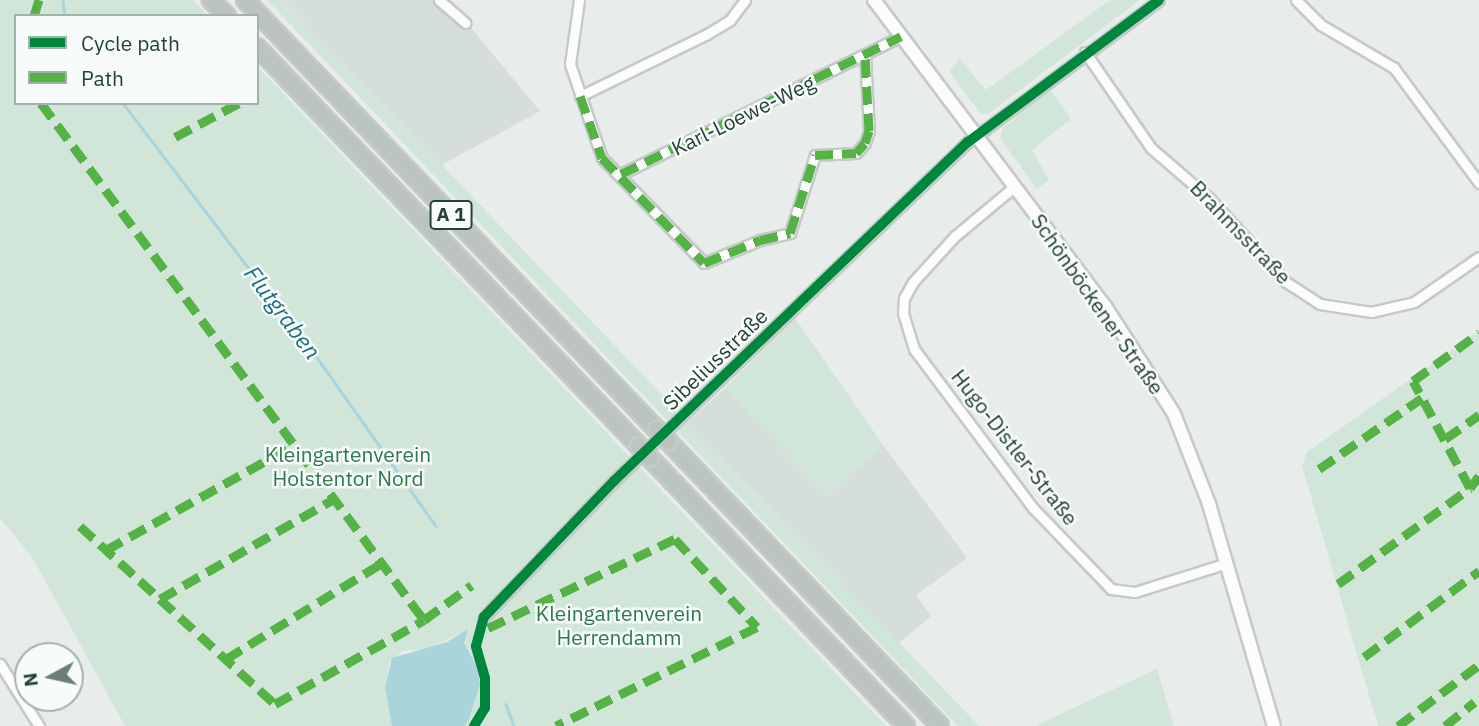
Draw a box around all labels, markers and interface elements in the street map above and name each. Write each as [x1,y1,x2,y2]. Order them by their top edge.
legend [14,14,259,105]
text: Cycle path [81,29,180,57]
text: Path [81,64,124,92]
street label: Karl-Loewe-Weg [667,69,819,161]
street label: Brahmsstraße [1185,175,1297,289]
road number: A 1 [428,200,474,230]
street label: Schönböckener Straße [1026,209,1170,399]
water label: Flutgraben [239,260,327,364]
street label: Sibeliusstraße [658,303,772,415]
street label: Hugo-Distler-Straße [946,364,1084,530]
park label: Kleingartenverein Holstentor Nord [265,441,431,491]
park label: Kleingartenverein Herrendamm [536,600,702,650]
north arrow [14,642,84,712]
text: N [17,671,43,688]

